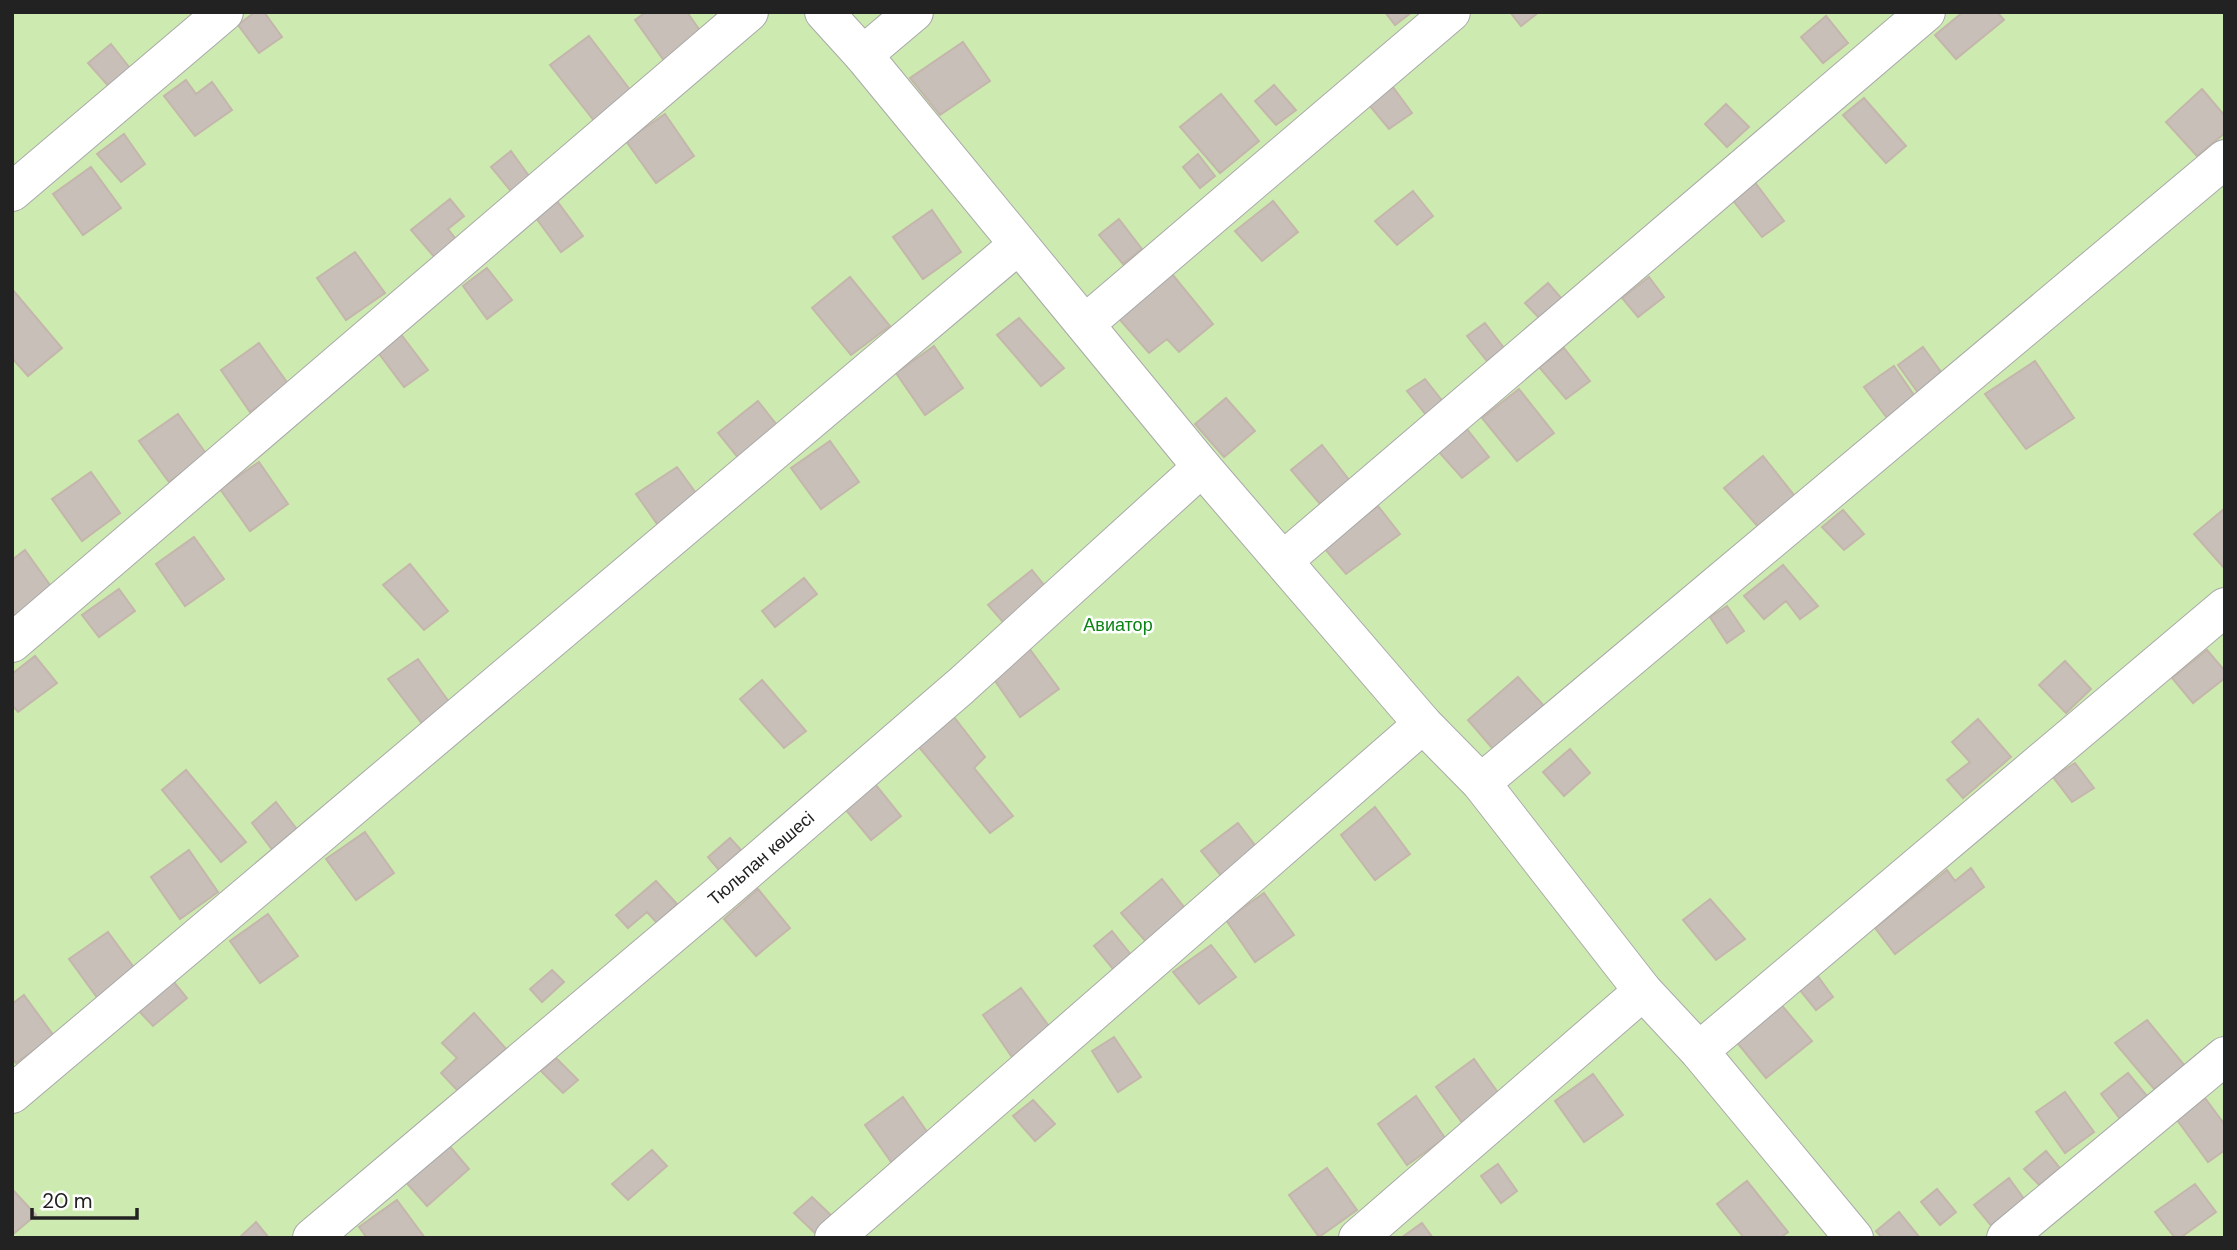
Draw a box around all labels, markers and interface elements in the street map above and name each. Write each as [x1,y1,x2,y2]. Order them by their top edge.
park label: Авиатор [1083,613,1153,637]
street label: Тюльпан көшесі [703,806,819,911]
scale bar [32,1176,136,1220]
text: 20 m [42,1187,93,1215]

